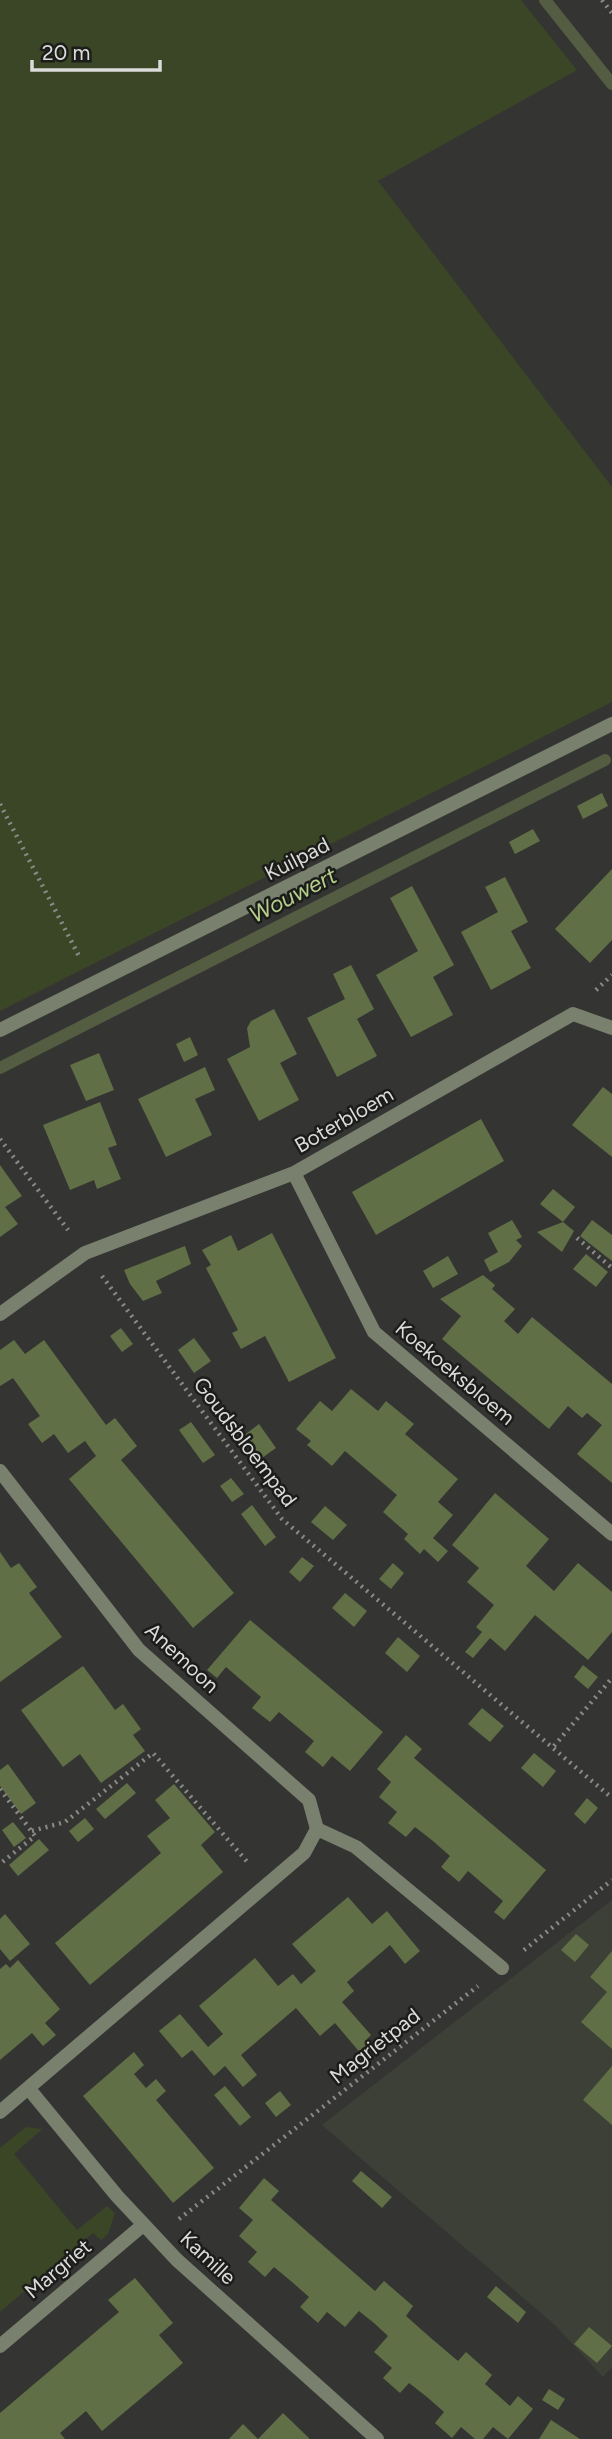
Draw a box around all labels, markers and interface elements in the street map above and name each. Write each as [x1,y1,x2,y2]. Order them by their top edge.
scale bar [32,28,159,72]
text: 20 m [42,40,90,65]
street label: Kuilpad [260,832,333,885]
water label: Wouwert [245,861,342,929]
street label: Boterbloem [290,1081,398,1158]
street label: Koekoeksbloem [390,1315,520,1430]
street label: Goudsbloempad [189,1372,302,1511]
street label: Anemoon [140,1617,224,1698]
street label: Magrietpad [325,2003,425,2089]
street label: Kamille [175,2226,241,2290]
street label: Margriet [19,2234,96,2304]

